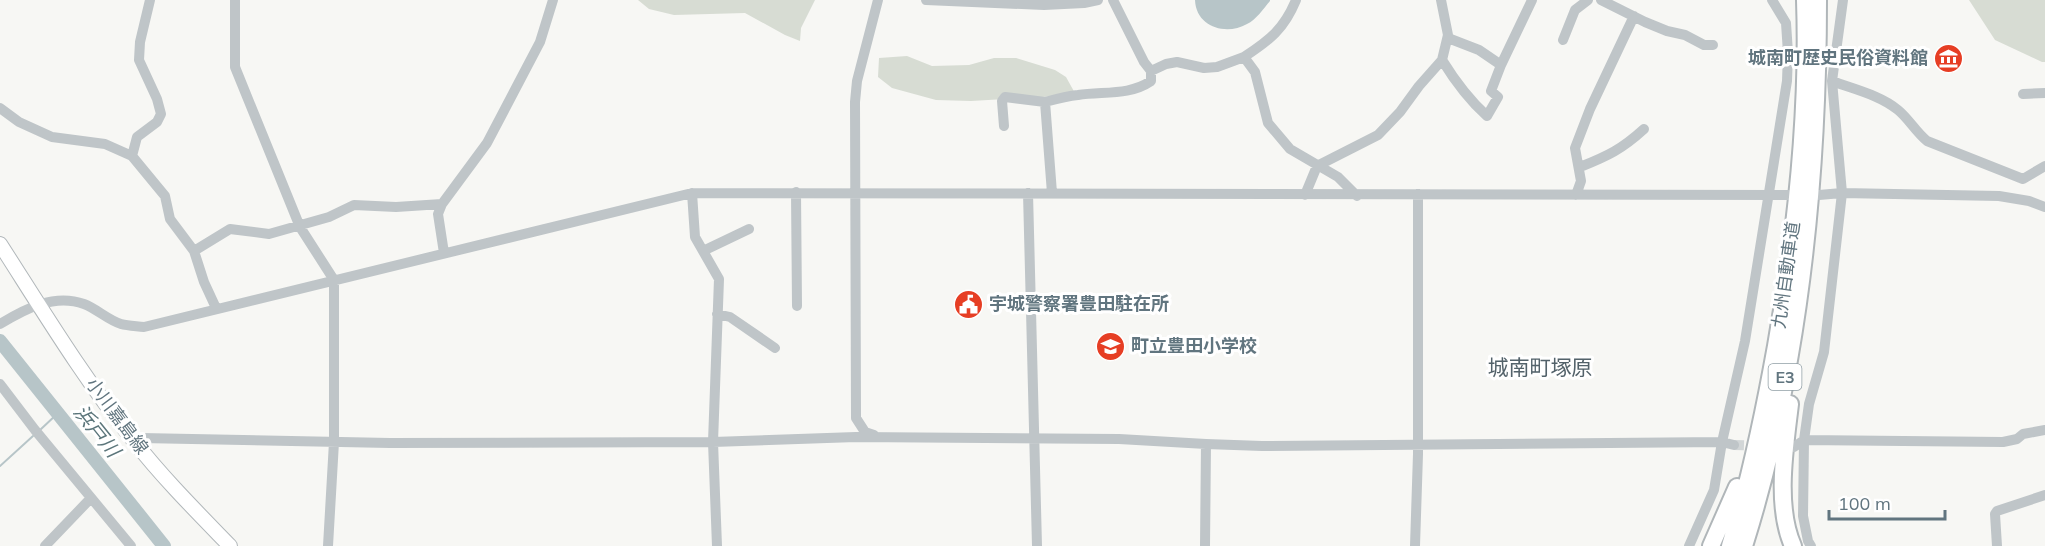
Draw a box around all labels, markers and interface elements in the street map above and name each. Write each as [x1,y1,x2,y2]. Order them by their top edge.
museum icon: 城南町歴史民俗資料館 [1933,42,1965,74]
place label: 城南町歴史民俗資料館 [1748,46,1928,69]
street label: 九州自動車道 [1767,220,1804,330]
public building icon: 宇城警察署豊田駐在所 [952,288,984,320]
place label: 宇城警察署豊田駐在所 [989,292,1169,315]
school or university icon: 町立豊田小学校 [1094,330,1126,362]
place label: 町立豊田小学校 [1131,334,1257,357]
district label: 城南町塚原 [1488,354,1593,380]
road number: E3 [1768,364,1802,390]
street label: 小川嘉島線 [81,373,154,459]
water label: 浜戸川 [69,400,127,463]
scale bar [1829,483,1944,521]
text: 100 m [1838,492,1891,515]

